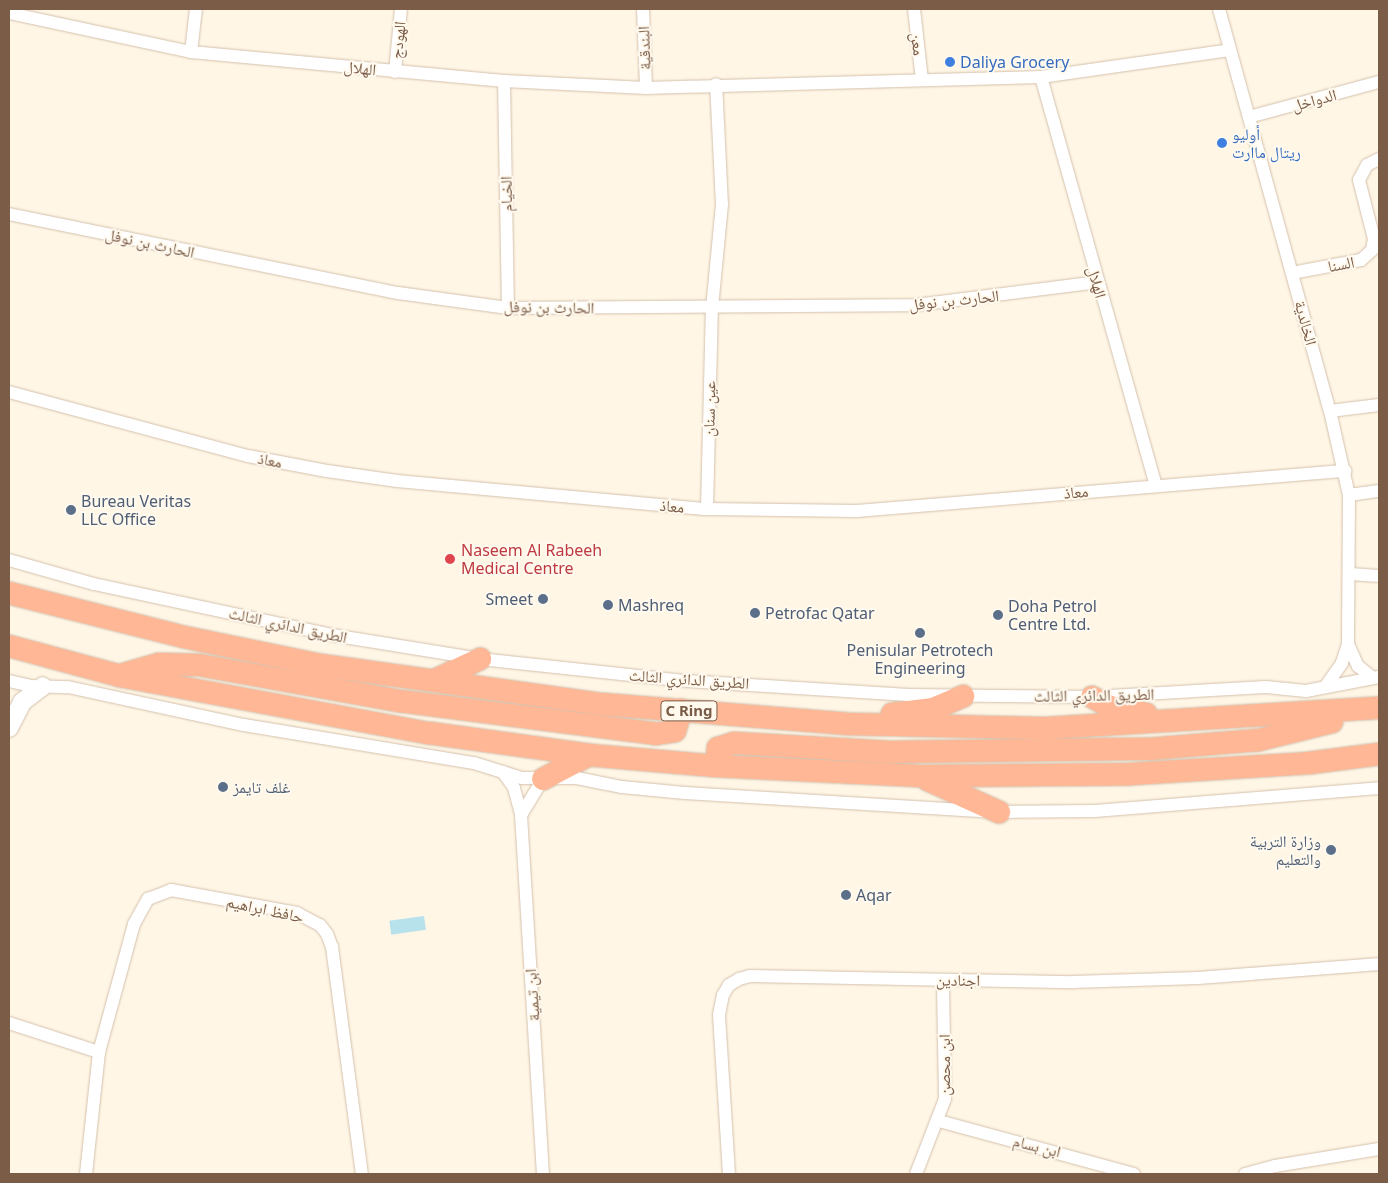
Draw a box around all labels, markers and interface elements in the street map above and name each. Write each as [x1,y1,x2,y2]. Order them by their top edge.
street label: الهودج [386,20,410,60]
street label: البندقية [634,26,654,70]
street label: معن [907,31,929,57]
place label: Daliya Grocery [960,52,1069,72]
marker: Daliya Grocery [944,56,956,68]
street label: الهلال [343,57,377,79]
street label: الدواخل [1289,85,1339,115]
place label: أوليو ريتال ماارت [1232,124,1301,162]
marker: أوليو ريتال ماارت [1216,137,1228,149]
street label: الخيام [496,176,516,212]
street label: الحارث بن نوفل [104,224,196,262]
street label: السنا [1326,252,1356,276]
street label: الهلال [1083,264,1111,300]
street label: الحارث بن نوفل [908,286,1000,314]
street label: الحارث بن نوفل [504,297,594,317]
street label: الخالدية [1291,298,1321,348]
street label: عين سنان [699,381,719,437]
street label: معاذ [256,448,284,472]
street label: معاذ [1063,481,1089,503]
place label: Bureau Veritas LLC Office [81,491,191,529]
street label: معاذ [659,495,685,517]
marker: Bureau Veritas LLC Office [65,504,77,516]
place label: Naseem Al Rabeeh Medical Centre [461,540,602,578]
marker: Naseem Al Rabeeh Medical Centre [443,552,457,566]
place label: Smeet [485,589,533,609]
marker: Smeet [537,593,549,605]
place label: Mashreq [618,595,684,615]
place label: Doha Petrol Centre Ltd. [1008,596,1097,634]
marker: Mashreq [602,599,614,611]
street label: الطريق الدائري الثالث [227,603,349,647]
place label: Petrofac Qatar [765,603,875,623]
marker: Petrofac Qatar [749,607,761,619]
marker: Doha Petrol Centre Ltd. [992,609,1004,621]
marker: Penisular Petrotech Engineering [914,627,926,639]
place label: Penisular Petrotech Engineering [847,640,993,678]
street label: الطريق الدائري الثالث [628,665,750,693]
street label: الطريق الدائري الثالث [1034,684,1154,706]
road number: C Ring [660,698,718,724]
place label: غلف تايمز [233,777,290,797]
marker: غلف تايمز [217,781,229,793]
place label: وزارة التربية والتعليم [1250,831,1321,869]
marker: وزارة التربية والتعليم [1325,844,1337,856]
place label: Aqar [856,885,892,905]
marker: Aqar [840,889,852,901]
street label: حافظ ابراهيم [225,891,305,927]
street label: ابن تيمية [521,968,543,1022]
street label: اجنادين [936,970,980,990]
street label: ابن محصن [934,1034,954,1096]
street label: ابن بسام [1011,1131,1063,1161]

